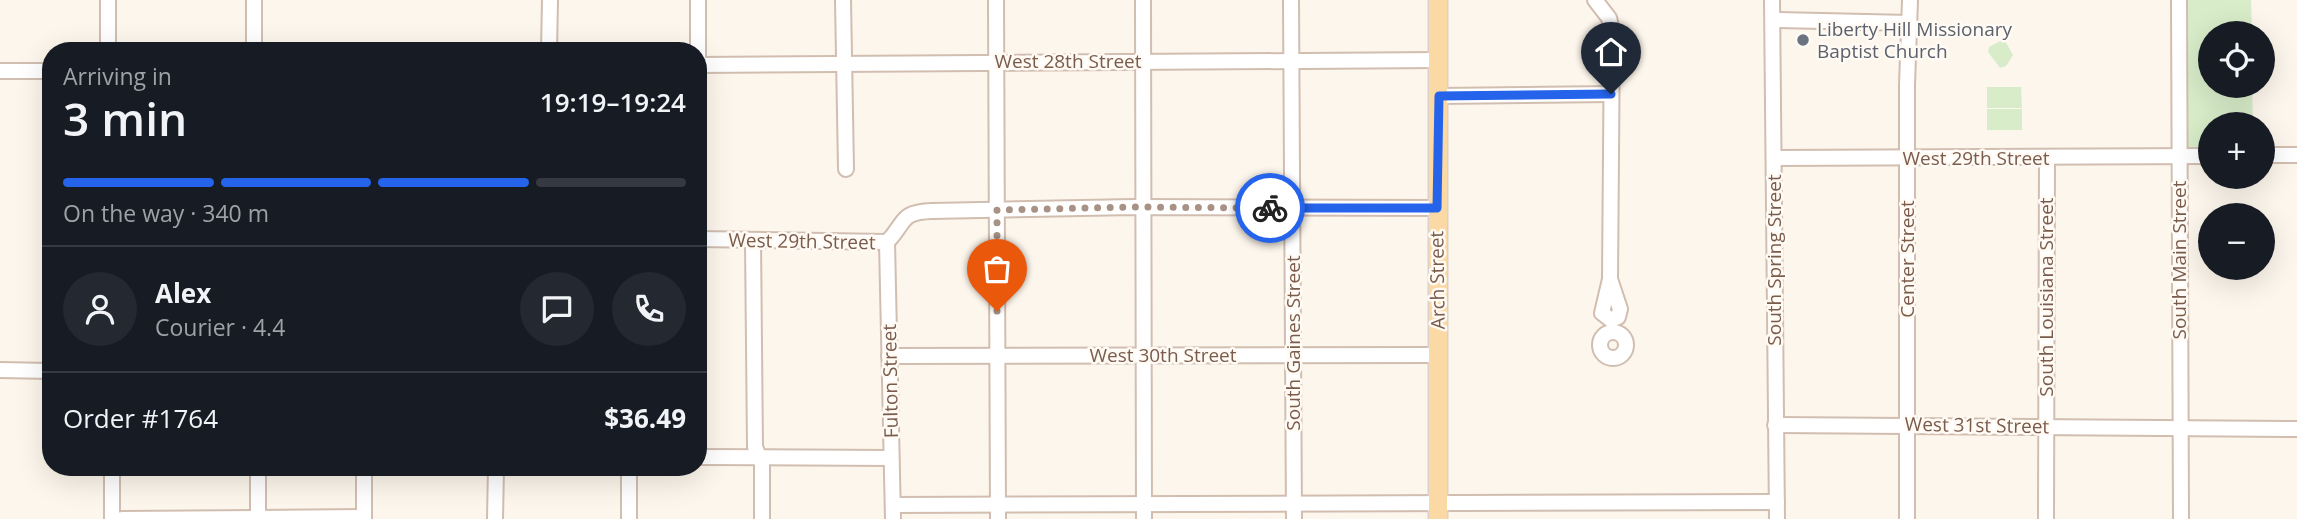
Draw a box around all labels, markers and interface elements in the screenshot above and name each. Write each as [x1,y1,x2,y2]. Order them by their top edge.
place label: Liberty Hill Missionary Baptist Church [1817,16,2013,64]
map controls [2198,21,2275,280]
button: locate [2198,21,2275,98]
pin [1581,22,1641,94]
marker: Liberty Hill Missionary Baptist Church [1795,32,1811,48]
icon: home [1592,33,1630,71]
street label: West 28th Street [994,48,1142,74]
text: Arriving in [63,60,172,92]
text: 19:19–19:24 [540,84,686,120]
text: 3 min [63,87,187,149]
button: + [2198,112,2275,189]
street label: West 29th Street [1902,145,2050,171]
courier [1235,173,1305,243]
street label: South Spring Street [1761,174,1787,346]
street label: South Main Street [2166,180,2192,339]
icon: bike [1251,189,1289,227]
text: On the way · 340 m [63,197,269,229]
street label: South Louisiana Street [2033,197,2059,397]
street label: Center Street [1894,200,1920,318]
button: − [2198,203,2275,280]
street label: West 29th Street [728,227,876,255]
street label: Arch Street [1423,230,1451,329]
pin [967,239,1027,311]
icon: bag [978,250,1016,288]
street label: South Gaines Street [1280,255,1306,431]
button: person [63,272,137,346]
button: chat [520,272,594,346]
button: phone [612,272,686,346]
text: Alex [155,275,211,311]
text: Courier · 4.4 [155,311,285,343]
street label: Fulton Street [876,324,904,438]
street label: West 30th Street [1089,342,1237,368]
text: Order #1764 [63,400,218,436]
text: $36.49 [604,400,686,436]
street label: West 31st Street [1905,411,2050,439]

